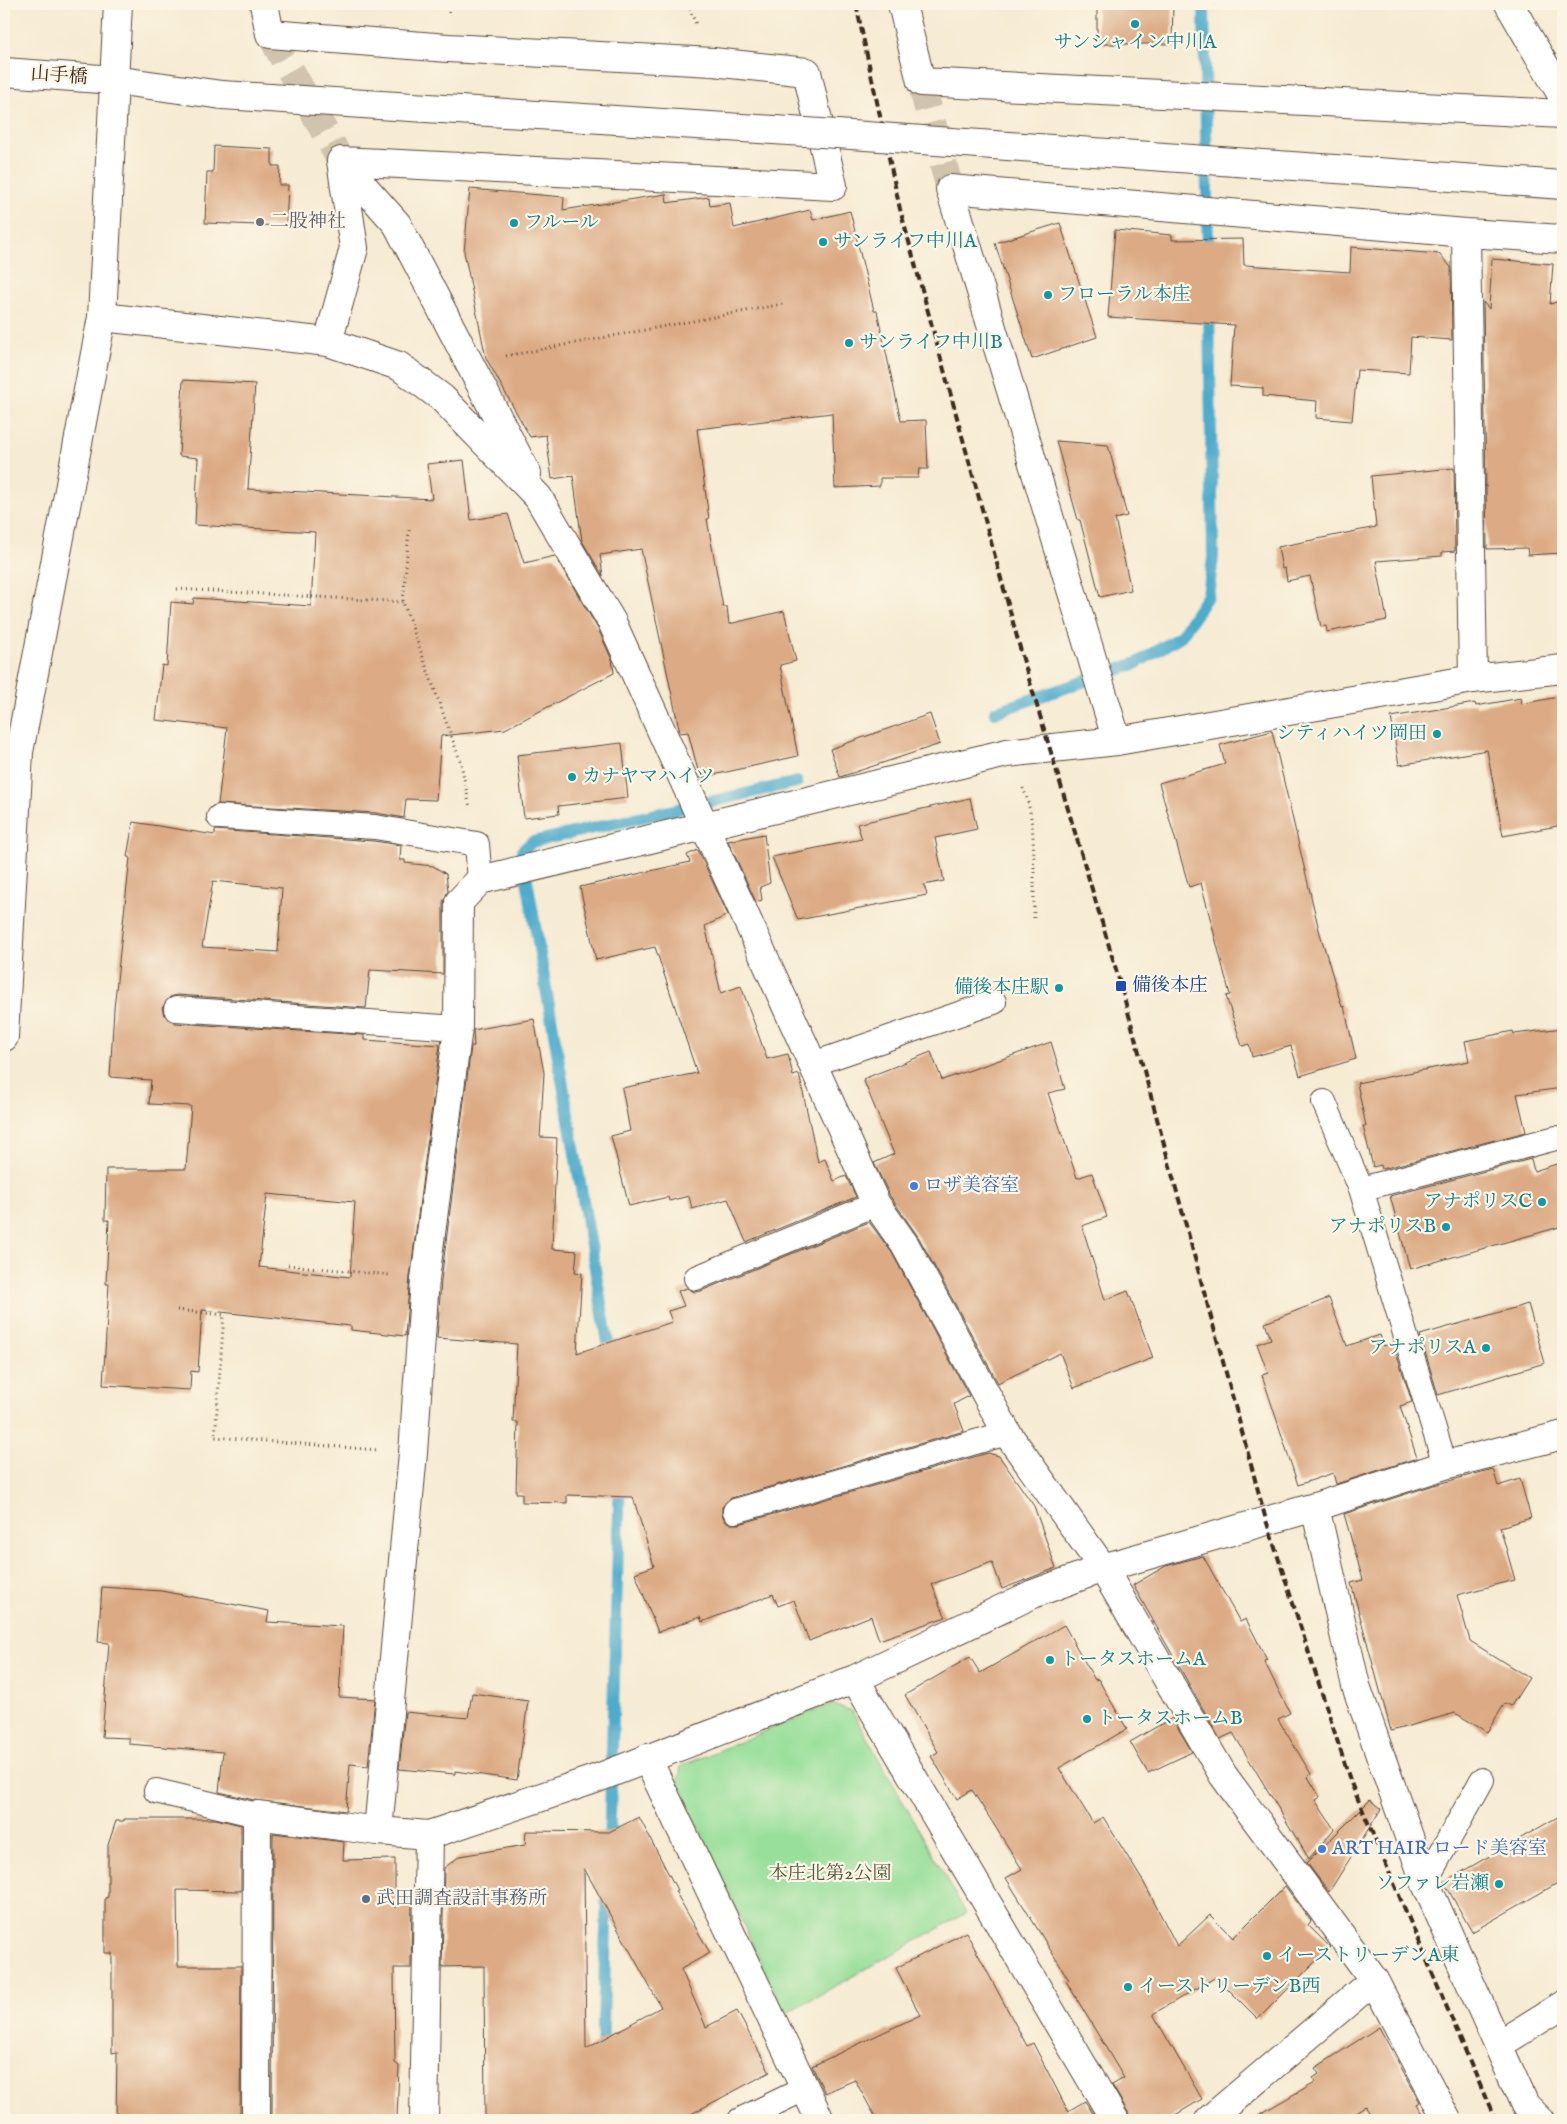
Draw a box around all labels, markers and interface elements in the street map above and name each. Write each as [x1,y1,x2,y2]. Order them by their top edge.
marker: サンシャイン中川A [1129,18,1141,30]
place label: サンシャイン中川A [1053,31,1218,55]
street label: 山手橋 [30,62,88,90]
place label: 二股神社 [270,210,346,234]
place label: フルール [524,211,599,235]
marker: 二股神社 [254,216,266,228]
marker: フルール [508,217,520,229]
place label: サンライフ中川A [833,230,978,254]
marker: サンライフ中川A [817,236,829,248]
place label: フローラル本庄 [1058,283,1190,307]
marker: フローラル本庄 [1042,289,1054,301]
place label: サンライフ中川B [859,331,1002,355]
marker: サンライフ中川B [843,337,855,349]
place label: シティハイツ岡田 [1277,722,1427,746]
marker: シティハイツ岡田 [1431,728,1443,740]
place label: カナヤマハイツ [582,765,715,789]
marker: カナヤマハイツ [566,771,578,783]
place label: 備後本庄 [1132,974,1208,998]
place label: 備後本庄駅 [954,976,1049,1000]
marker: 備後本庄 [1114,979,1128,993]
marker: 備後本庄駅 [1053,982,1065,994]
place label: ロザ美容室 [924,1174,1019,1198]
marker: ロザ美容室 [908,1180,920,1192]
place label: アナポリスC [1424,1190,1532,1214]
marker: アナポリスC [1536,1196,1548,1208]
place label: アナポリスB [1329,1215,1436,1239]
marker: アナポリスB [1440,1221,1452,1233]
place label: アナポリスA [1369,1336,1477,1360]
marker: アナポリスA [1480,1342,1492,1354]
place label: トータスホームA [1060,1648,1207,1672]
marker: トータスホームA [1044,1654,1056,1666]
place label: トータスホームB [1097,1707,1243,1731]
marker: トータスホームB [1081,1713,1093,1725]
place label: ART HAIR ロード美容室 [1331,1837,1547,1861]
marker: ART HAIR ロード美容室 [1316,1843,1328,1855]
park label: 本庄北第2公園 [769,1862,891,1886]
place label: ソファレ岩瀬 [1375,1872,1489,1896]
marker: ソファレ岩瀬 [1493,1878,1505,1890]
place label: 武田調査設計事務所 [376,1887,547,1911]
marker: 武田調査設計事務所 [360,1893,372,1905]
place label: イーストリーデンA東 [1277,1944,1460,1968]
marker: イーストリーデンA東 [1261,1950,1273,1962]
place label: イーストリーデンB西 [1138,1975,1320,1999]
marker: イーストリーデンB西 [1122,1981,1134,1993]

